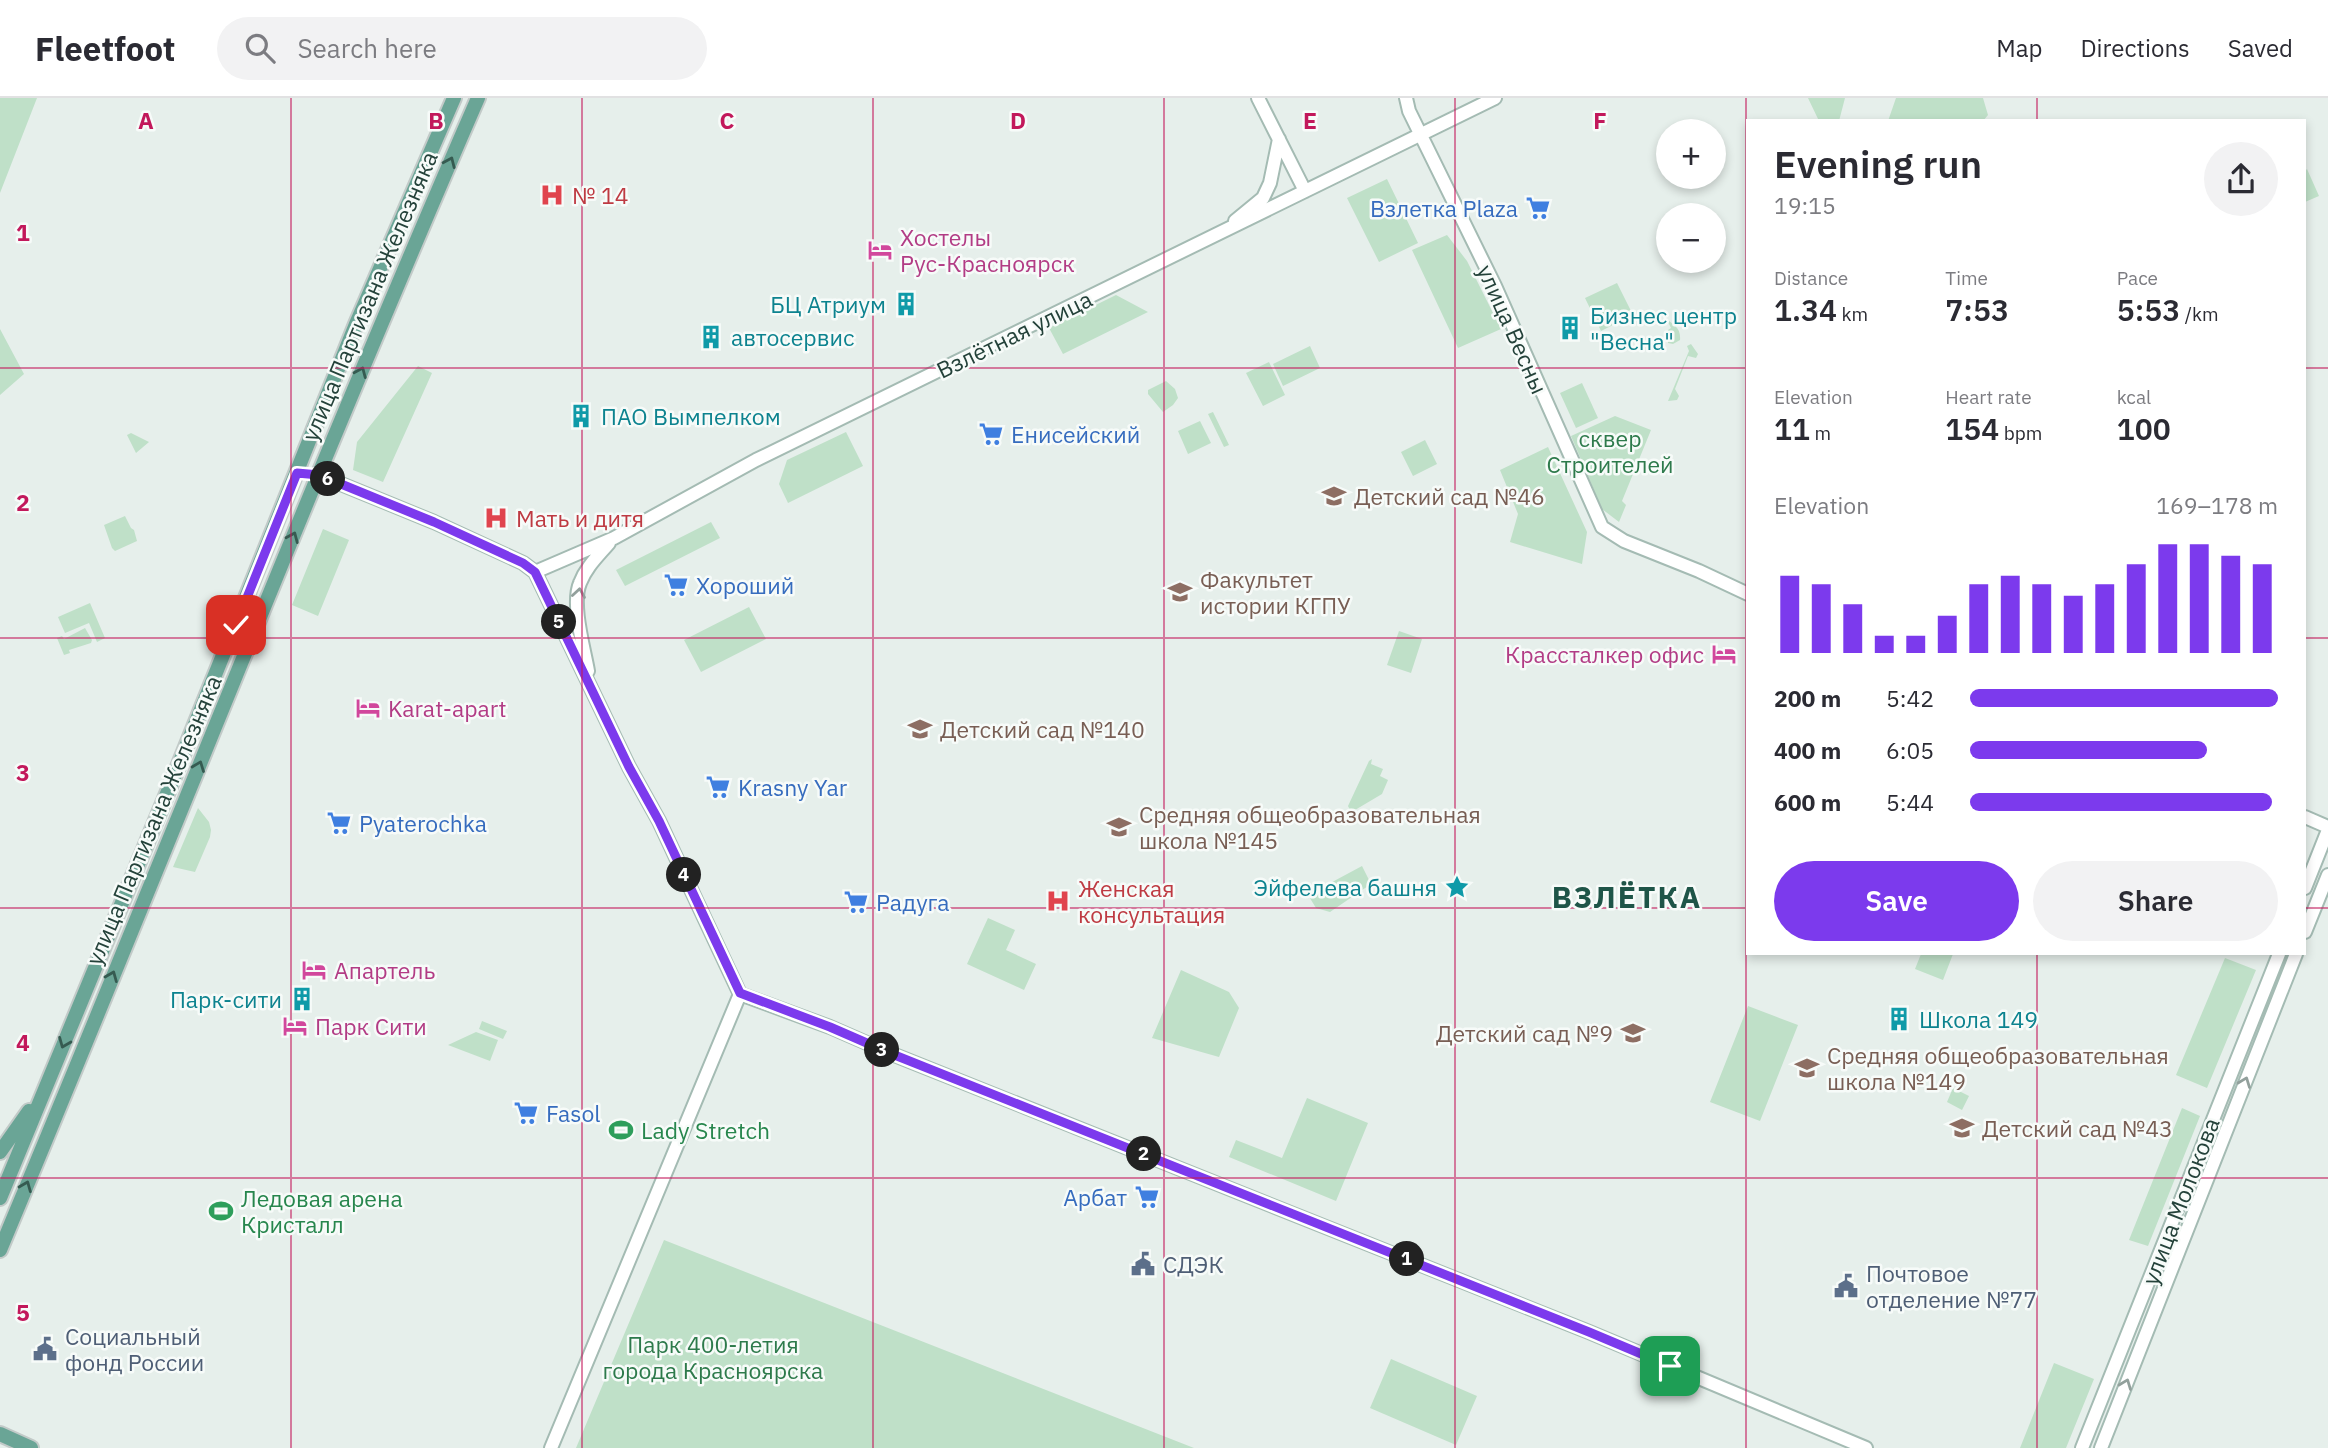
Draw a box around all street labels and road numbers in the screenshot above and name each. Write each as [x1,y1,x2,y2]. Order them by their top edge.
street label: улица Партизана Железняка [294,147,444,445]
street label: улица Весны [1471,260,1555,398]
street label: Взлётная улица [931,283,1097,385]
street label: улица Партизана Железняка [78,671,228,969]
street label: улица Молокова [2134,1113,2226,1289]

